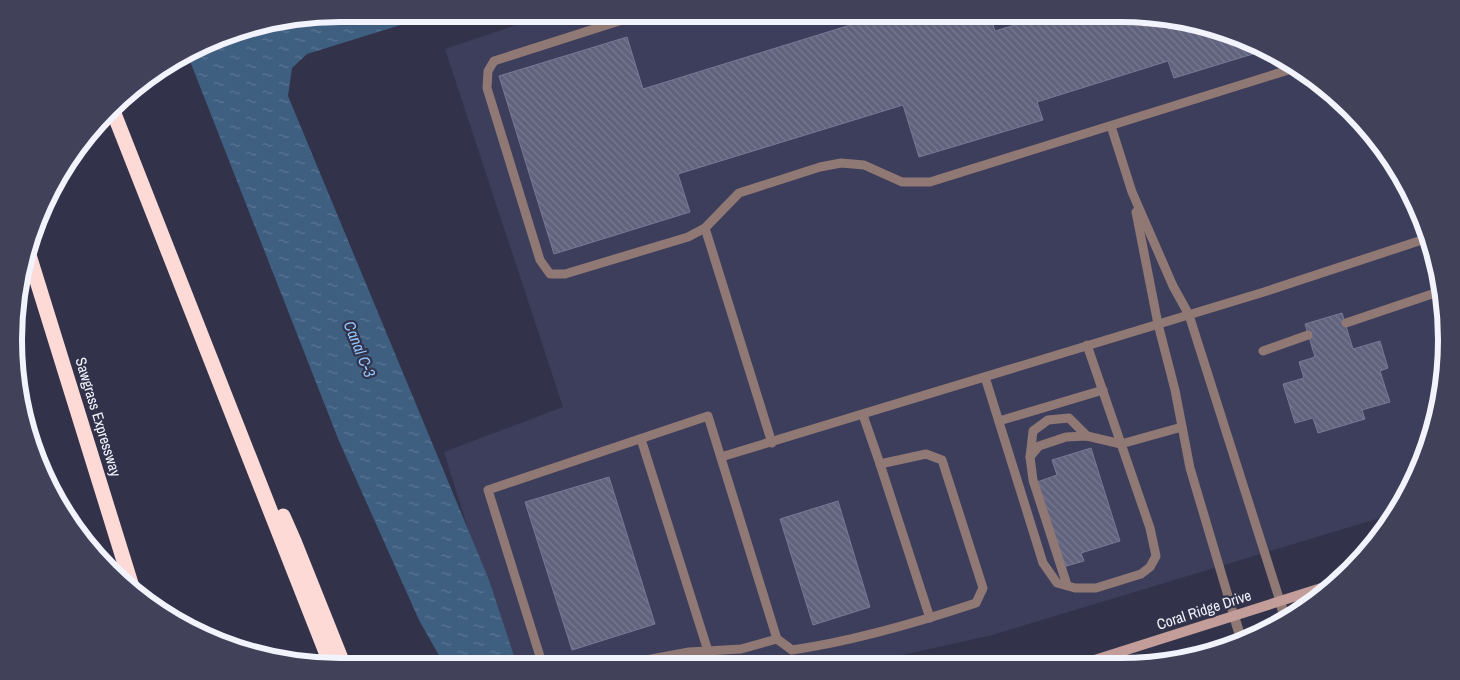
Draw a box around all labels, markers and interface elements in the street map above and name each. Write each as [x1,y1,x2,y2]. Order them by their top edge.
water label: Canal C-3 [339,317,382,381]
street label: Sawgrass Expressway [70,355,127,480]
street label: Coral Ridge Drive [1154,584,1254,635]

